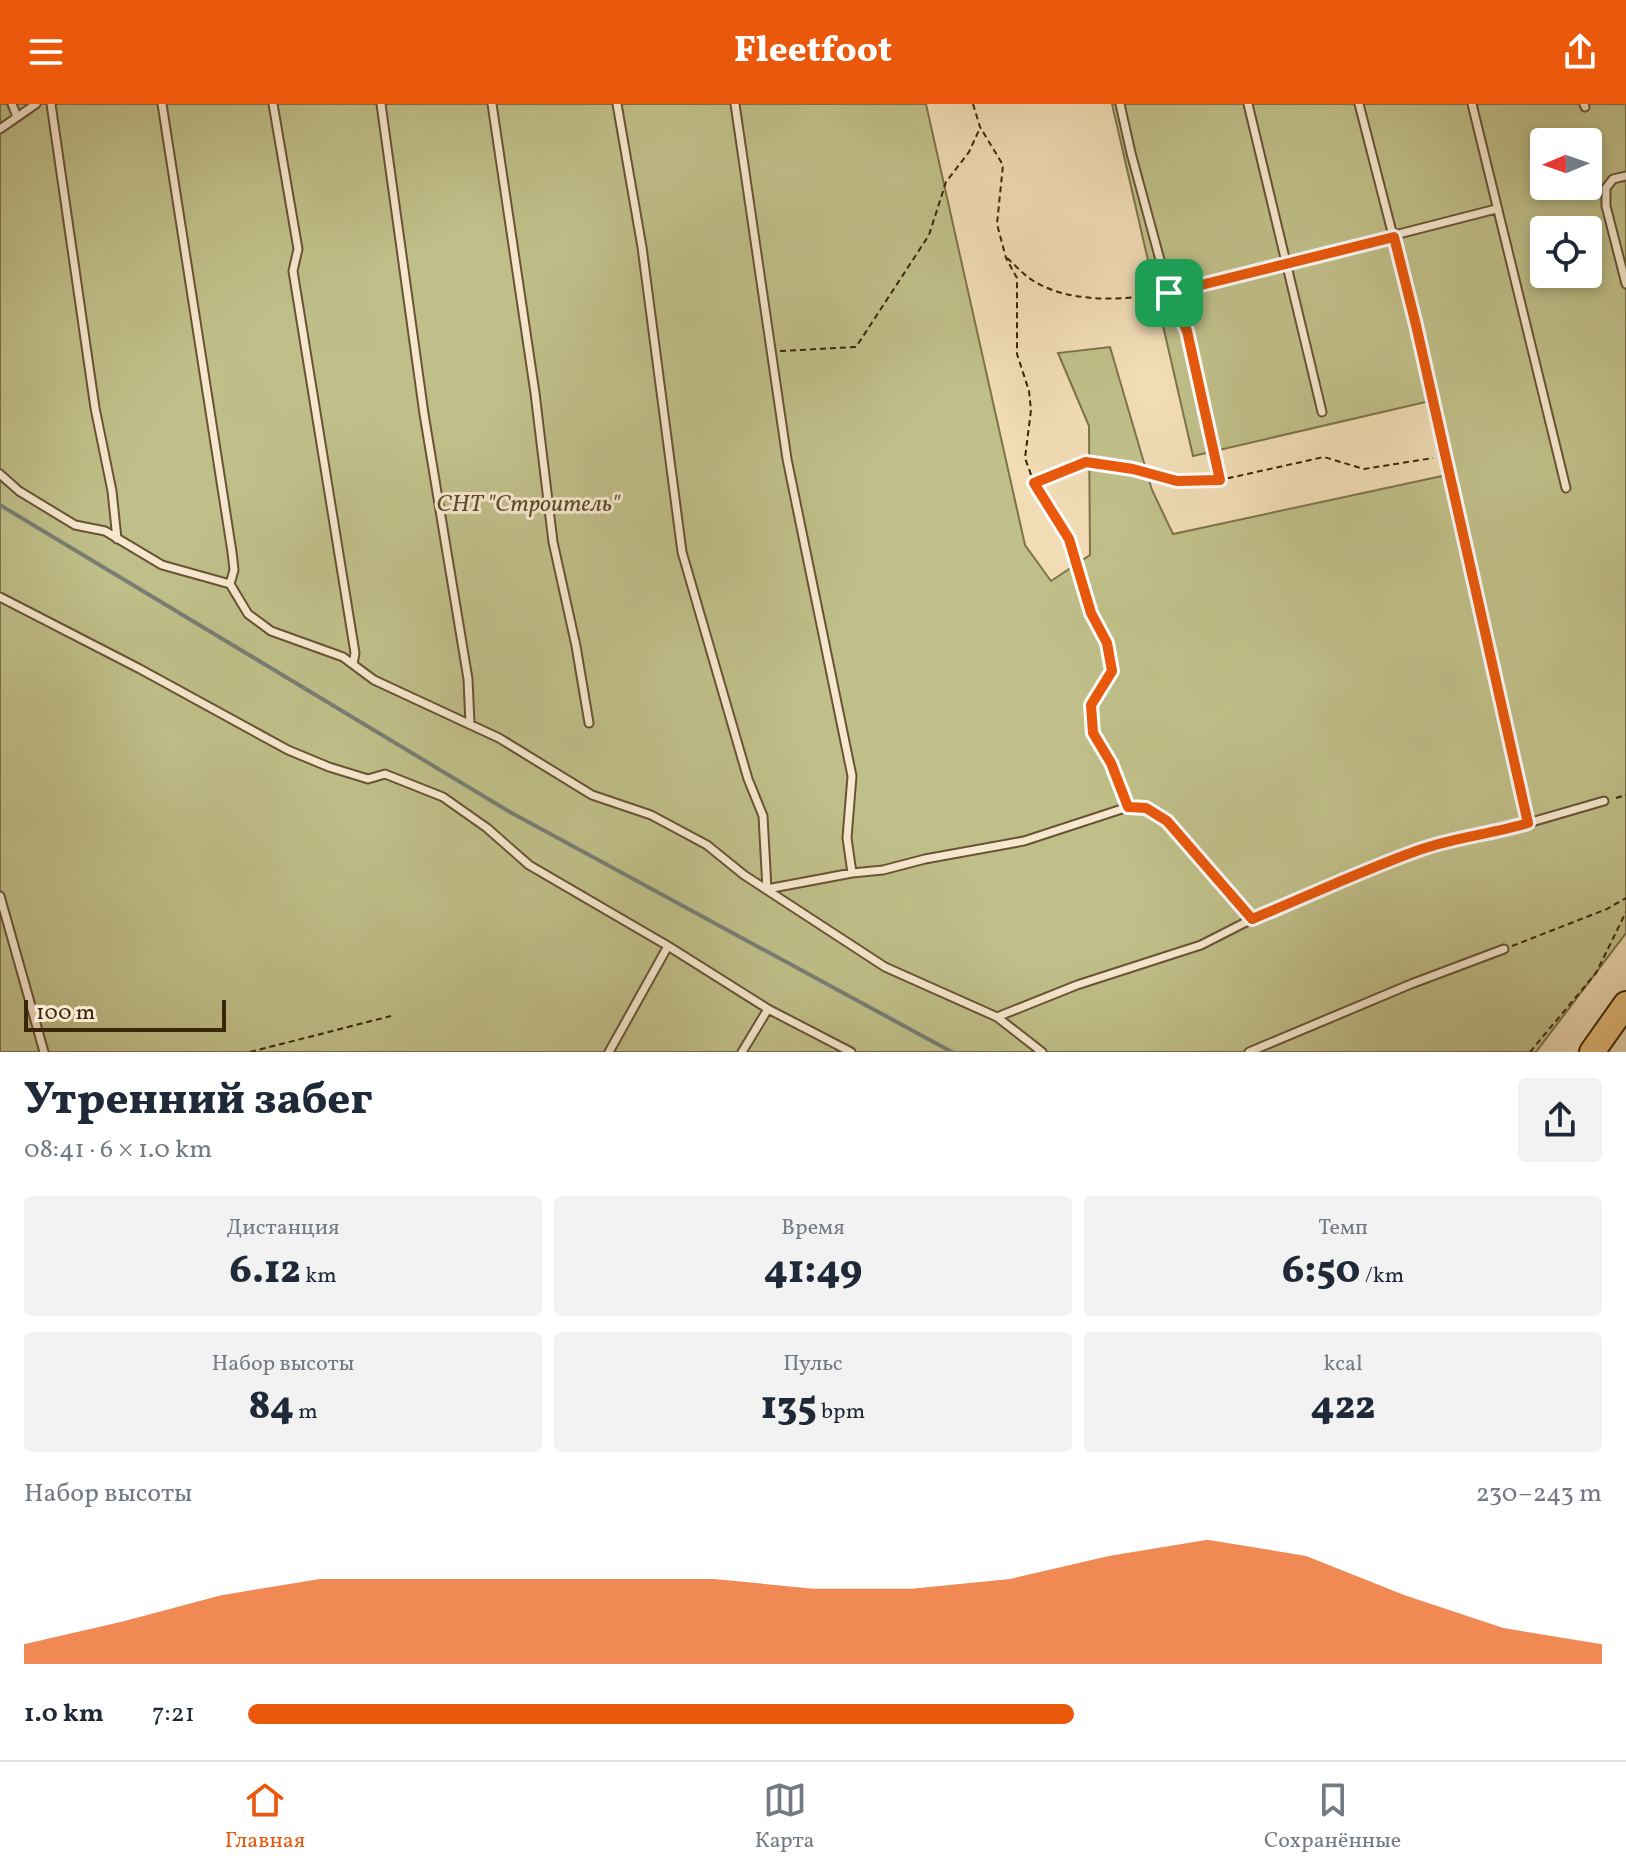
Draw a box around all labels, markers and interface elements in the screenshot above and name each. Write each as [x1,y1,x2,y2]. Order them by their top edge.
text: Fleetfoot [734,27,892,77]
icon: menu [24,30,68,74]
icon: share [1558,30,1602,74]
north arrow [1530,128,1602,200]
map controls [1530,128,1602,288]
button: locate [1530,216,1602,288]
pin [1135,259,1203,327]
icon: arrive [1147,271,1191,315]
park label: СНТ "Строитель" [436,488,621,522]
scale bar [24,996,226,1032]
text: 100 m [36,998,95,1029]
text: Утренний забег [24,1071,373,1132]
button: share [1518,1078,1602,1162]
text: 08:41 · 6 × 1.0 km [24,1132,212,1168]
text: Дистанция [226,1213,340,1244]
text: Время [781,1213,845,1244]
text: Темп [1318,1213,1368,1244]
text: 6.12 [229,1244,301,1300]
text: 41:49 [764,1244,862,1300]
text: 6:50 [1282,1244,1360,1300]
text: km [301,1261,337,1292]
text: /km [1360,1261,1404,1292]
text: Набор высоты [212,1349,354,1380]
text: Пульс [783,1349,843,1380]
text: kcal [1323,1349,1363,1380]
text: 84 [248,1380,294,1436]
text: 135 [761,1380,817,1436]
text: 422 [1310,1380,1376,1436]
text: m [294,1397,318,1428]
text: bpm [817,1397,865,1428]
text: Набор высоты [24,1476,192,1512]
text: 230–243 m [1476,1476,1602,1512]
text: 1.0 km [24,1696,104,1732]
text: 7:21 [152,1696,195,1732]
tab: Главная [225,1778,305,1857]
tab: Карта [755,1778,814,1857]
tab: Сохранённые [1264,1778,1401,1857]

